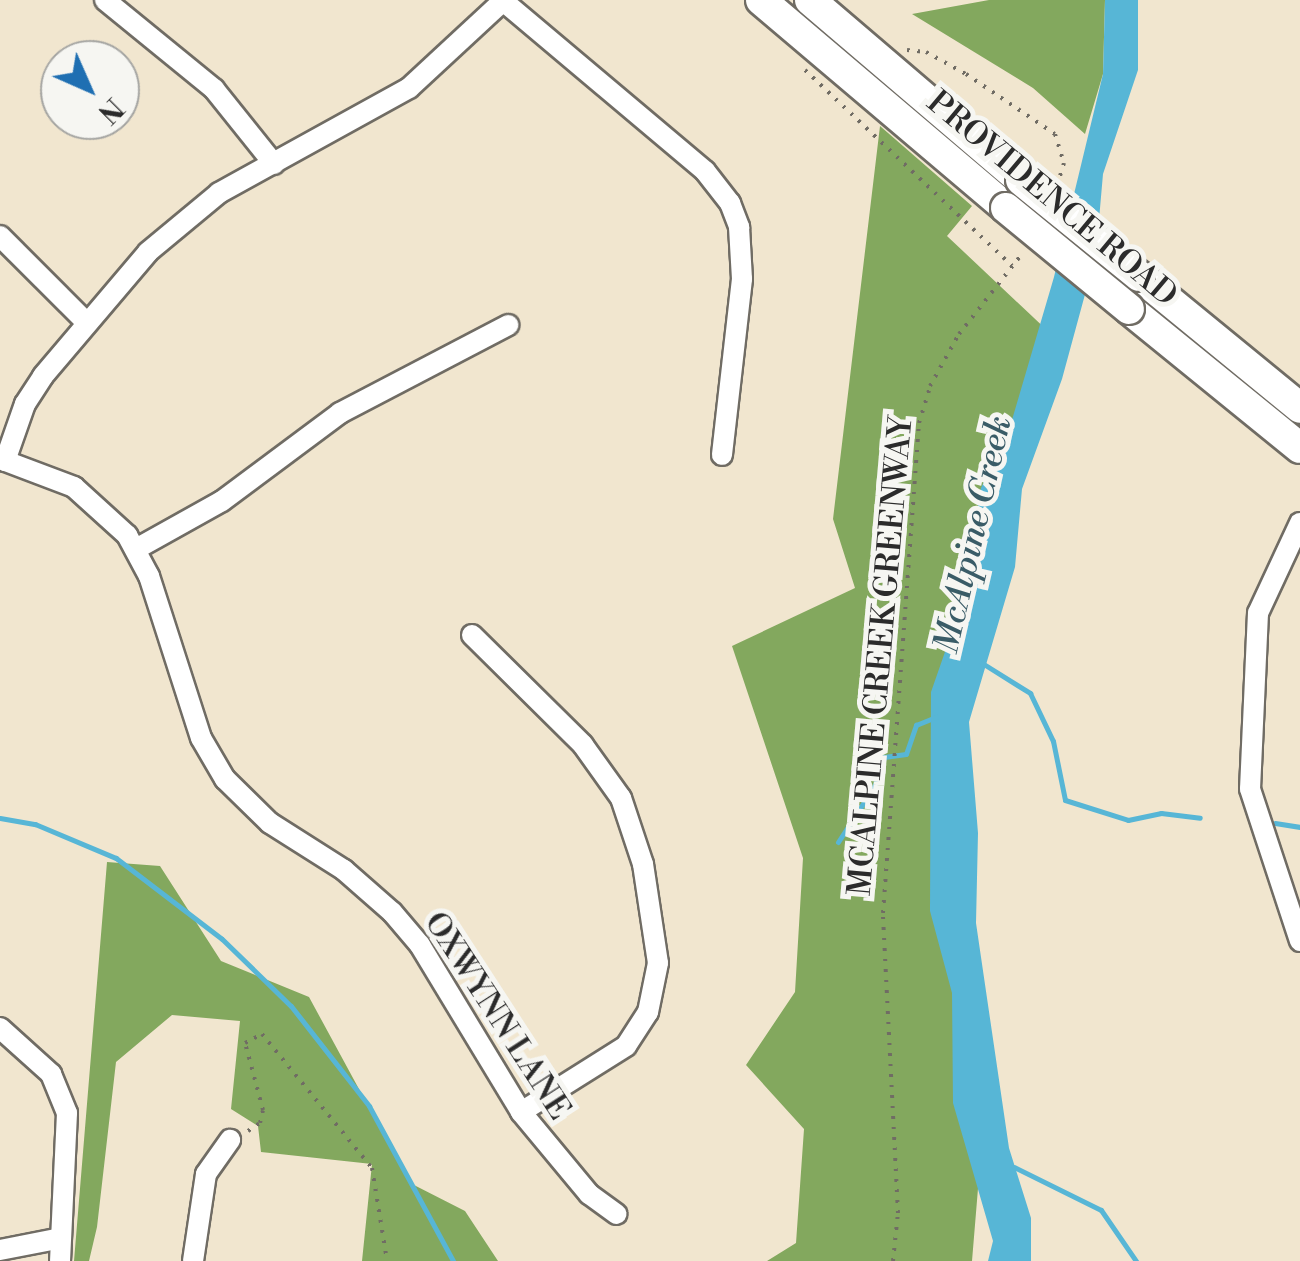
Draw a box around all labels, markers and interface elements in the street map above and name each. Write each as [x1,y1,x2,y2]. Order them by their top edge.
north arrow [40,40,140,140]
street label: PROVIDENCE ROAD [919,83,1185,315]
text: N [90,90,130,130]
water label: McAlpine Creek [926,412,1022,658]
street label: MCALPINE CREEK GREENWAY [841,415,921,897]
street label: OXWYNN LANE [416,905,578,1127]

